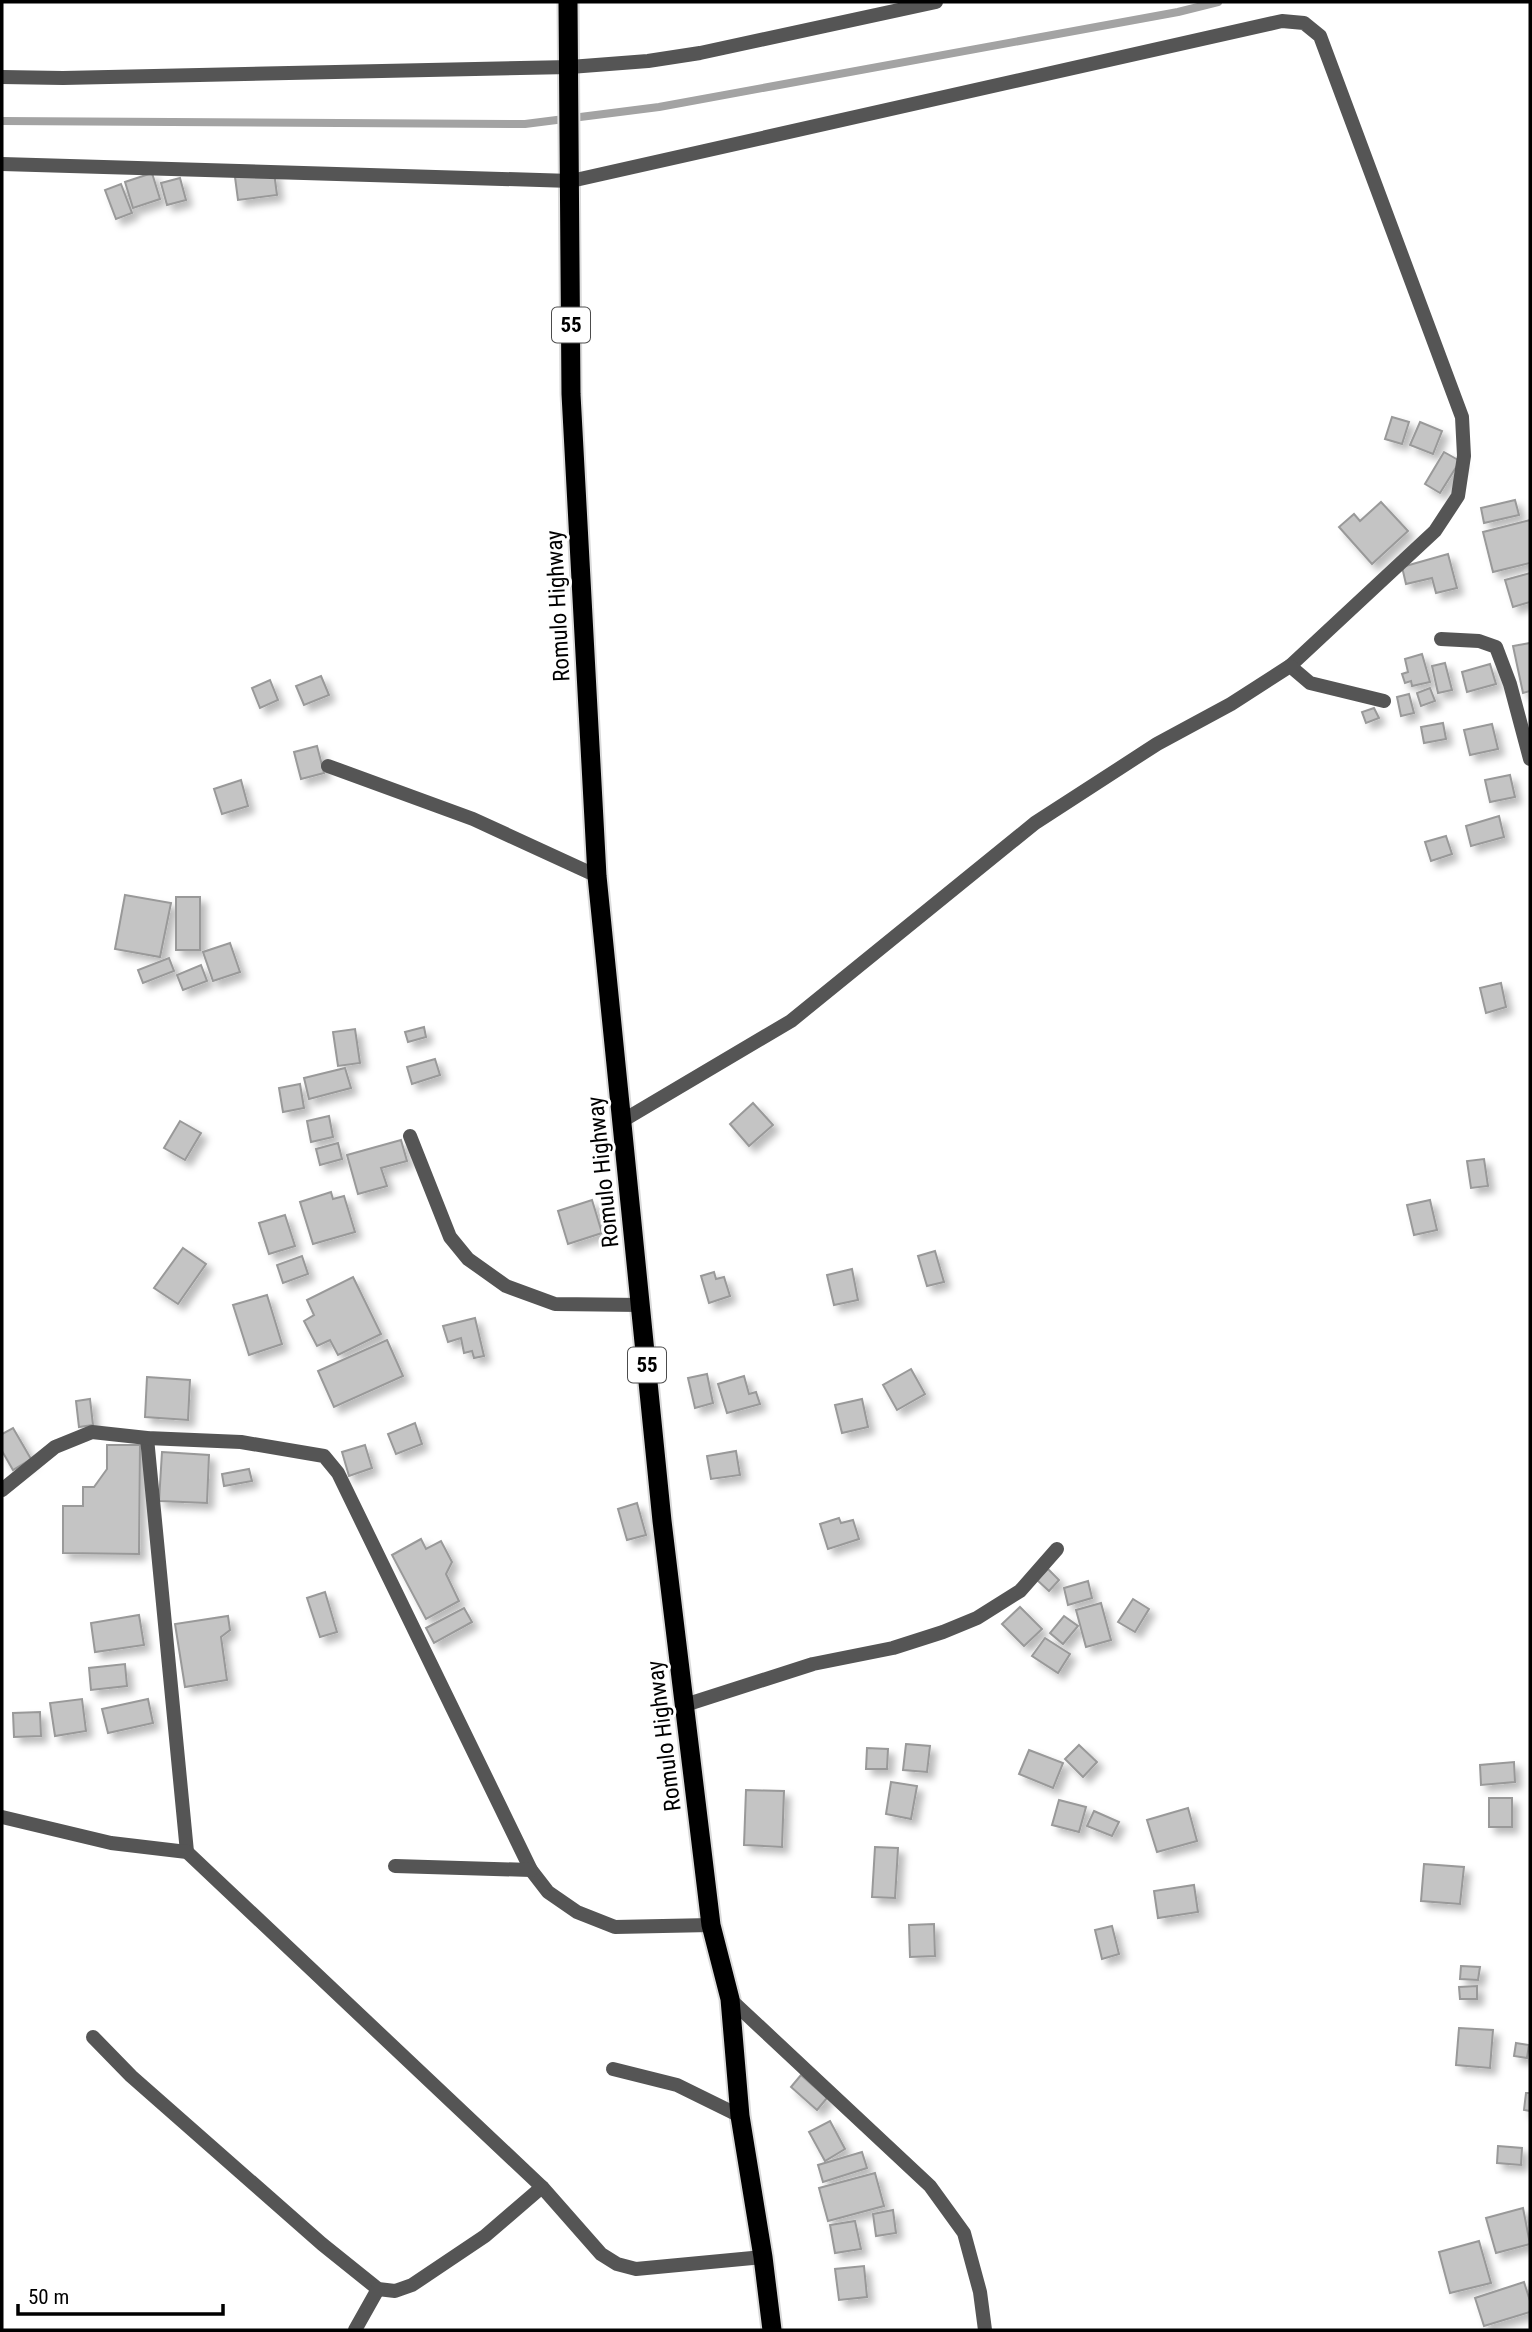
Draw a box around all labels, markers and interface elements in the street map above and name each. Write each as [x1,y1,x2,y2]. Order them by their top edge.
road number: 55 [552,308,590,342]
street label: Romulo Highway [541,529,575,682]
street label: Romulo Highway [582,1095,624,1249]
road number: 55 [628,1348,666,1382]
street label: Romulo Highway [641,1659,687,1813]
scale bar [18,2272,222,2316]
text: 50 m [28,2285,69,2309]

